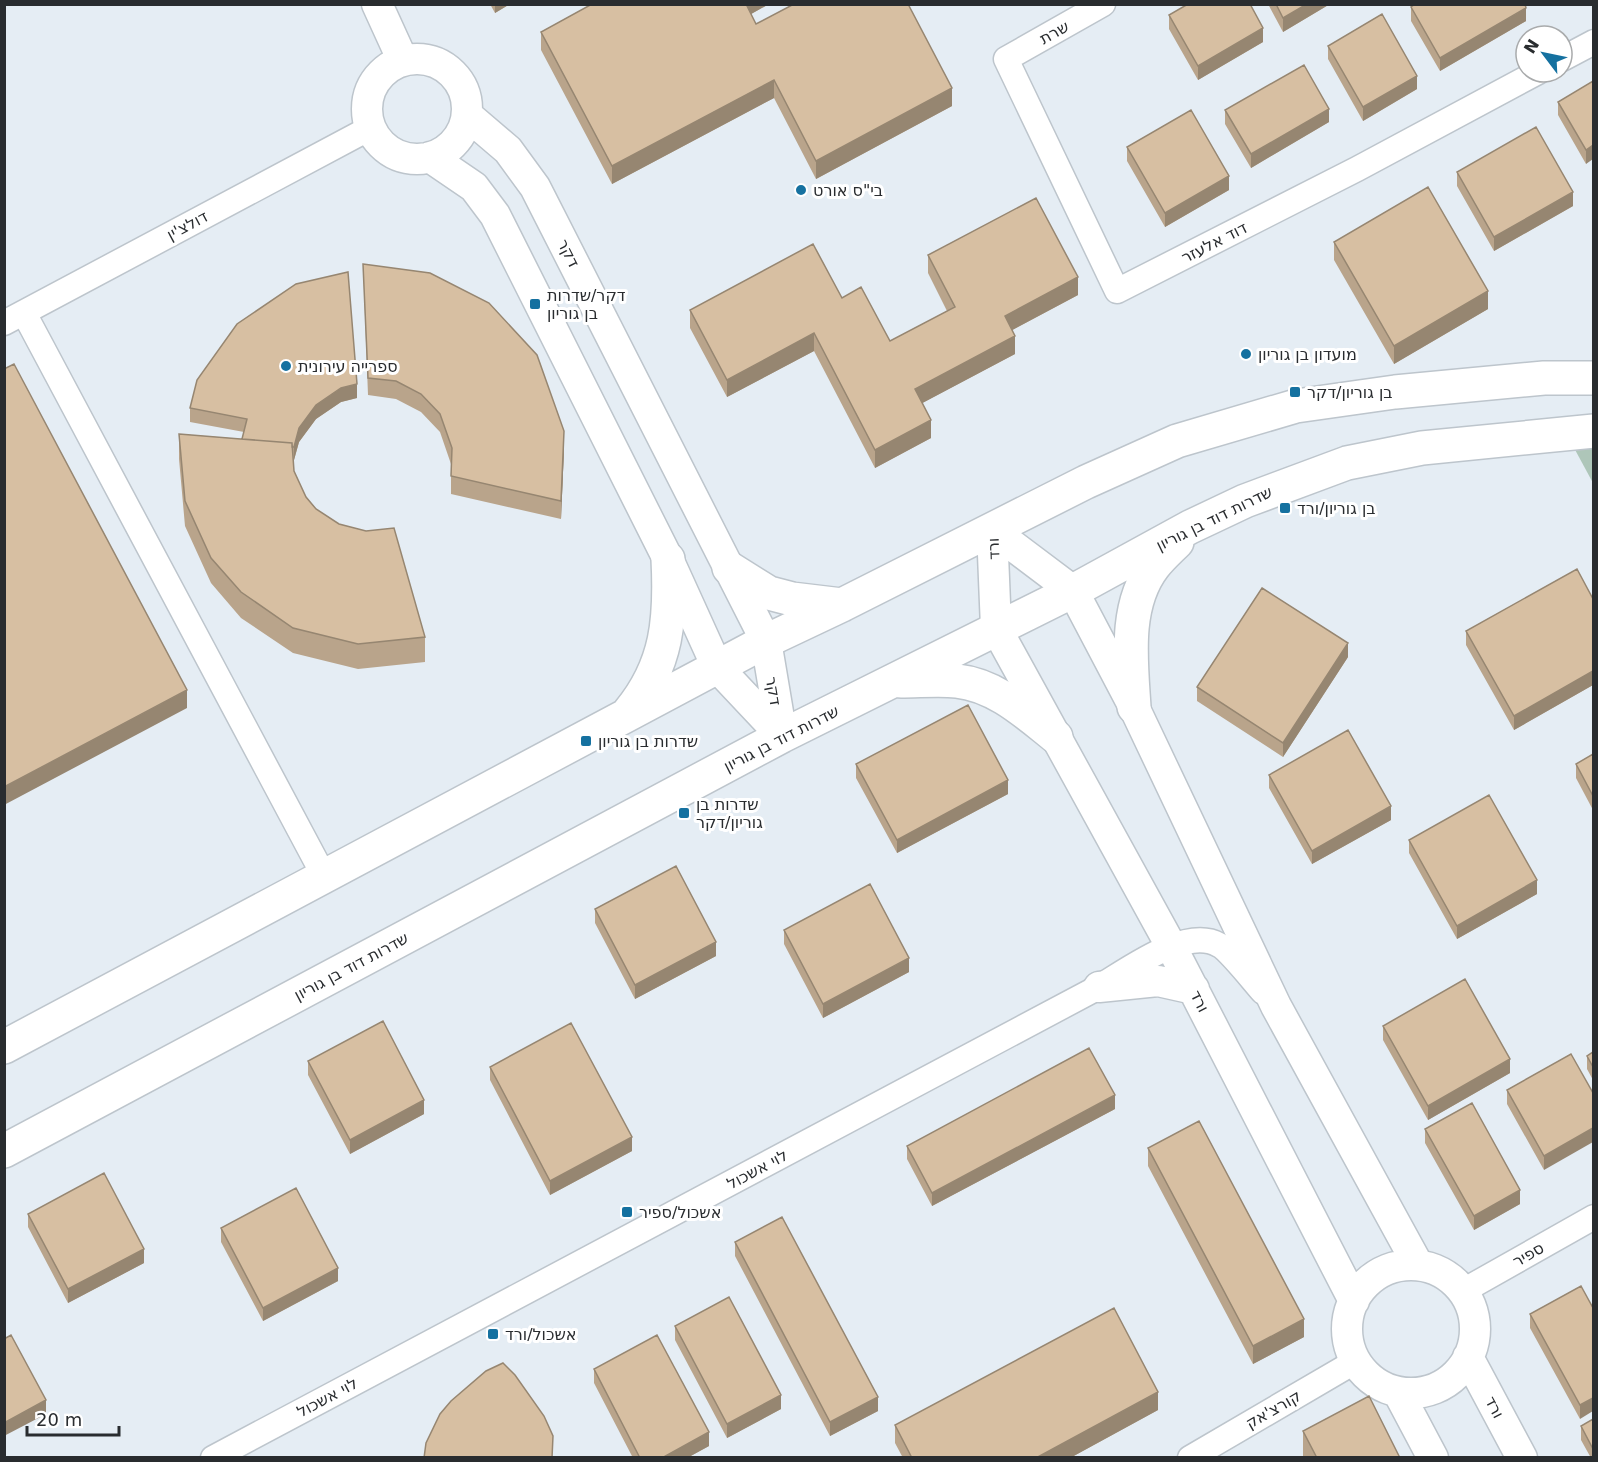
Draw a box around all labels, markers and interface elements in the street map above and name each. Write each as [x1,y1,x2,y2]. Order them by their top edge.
street label: שרת [1036,17,1072,48]
north arrow [1514,24,1574,84]
text: N [1520,36,1543,57]
place label: בי"ס אורט [813,181,883,200]
marker: בי"ס אורט [794,183,808,197]
street label: דולצ'ין [163,207,211,244]
street label: דוד אלעזר [1178,218,1251,267]
street label: דקר [553,236,584,271]
place label: דקר/שדרות בן גוריון [547,286,626,323]
marker: דקר/שדרות בן גוריון [528,297,542,311]
place label: מועדון בן גוריון [1258,345,1357,364]
marker: מועדון בן גוריון [1239,347,1253,361]
place label: ספרייה עירונית [298,357,398,376]
marker: ספרייה עירונית [279,359,293,373]
place label: בן גוריון/דקר [1307,383,1392,402]
marker: בן גוריון/דקר [1288,385,1302,399]
street label: שדרות דוד בן גוריון [1153,482,1275,555]
place label: בן גוריון/ורד [1297,499,1376,518]
marker: בן גוריון/ורד [1278,501,1292,515]
street label: ורד [984,538,1003,560]
street label: דקר [762,675,785,707]
street label: שדרות דוד בן גוריון [720,701,842,776]
place label: שדרות בן גוריון [598,732,698,751]
marker: שדרות בן גוריון [579,734,593,748]
place label: שדרות בן גוריון/דקר [696,795,763,832]
marker: שדרות בן גוריון/דקר [677,806,691,820]
street label: שדרות דוד בן גוריון [291,928,412,1005]
street label: ורד [1186,987,1213,1015]
street label: לוי אשכול [724,1146,791,1193]
place label: אשכול/ספיר [639,1203,721,1222]
marker: אשכול/ספיר [620,1205,634,1219]
street label: ספיר [1509,1238,1547,1271]
place label: אשכול/ורד [505,1325,576,1344]
marker: אשכול/ורד [486,1327,500,1341]
street label: לוי אשכול [294,1374,361,1421]
street label: קורצ'אק [1242,1386,1304,1433]
street label: ורד [1481,1393,1508,1421]
scale bar [27,1399,118,1437]
text: 20 m [36,1409,82,1430]

